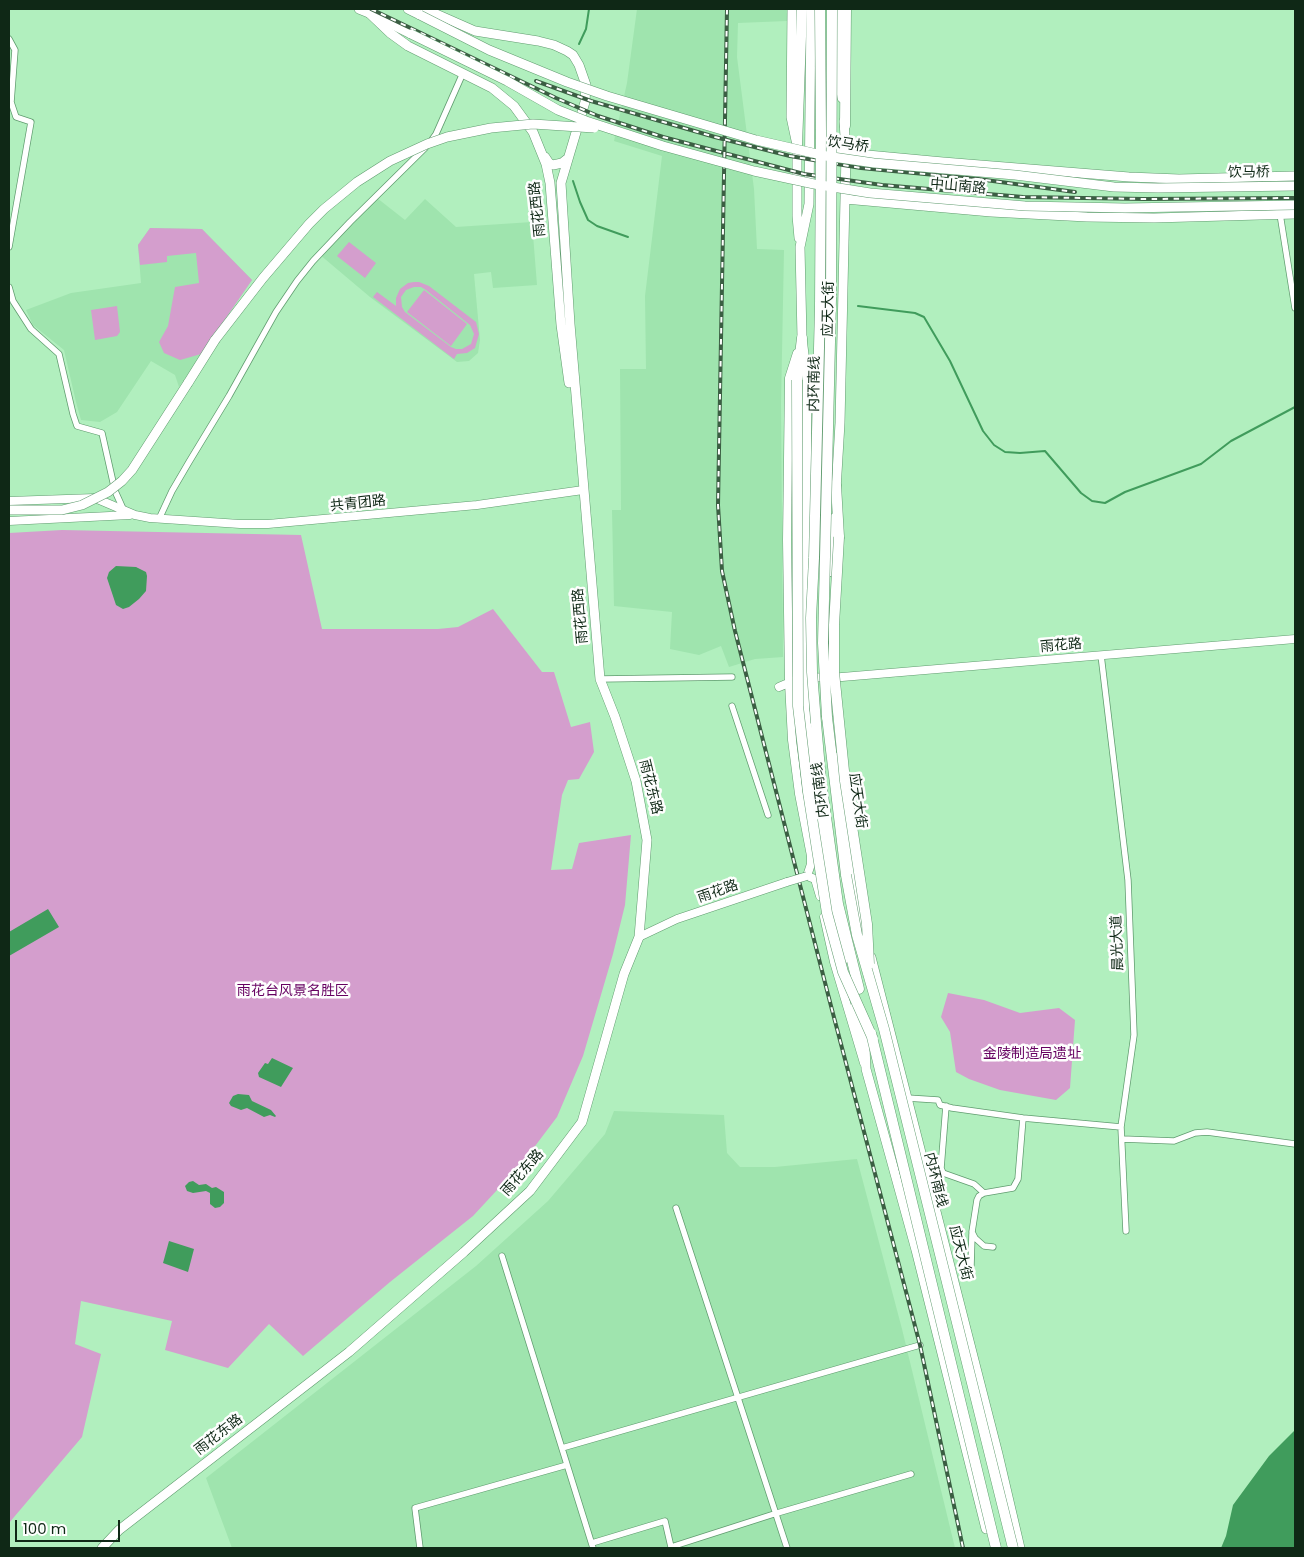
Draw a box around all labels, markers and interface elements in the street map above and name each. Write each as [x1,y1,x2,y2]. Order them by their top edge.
street label: 饮马桥 [826,133,870,157]
street label: 饮马桥 [1228,164,1270,182]
street label: 中山南路 [929,176,987,198]
street label: 雨花西路 [527,180,549,238]
street label: 应天大街 [820,281,838,337]
street label: 内环南线 [806,356,824,412]
street label: 共青团路 [329,493,387,515]
street label: 雨花西路 [570,587,592,645]
street label: 雨花路 [1039,636,1083,656]
street label: 雨花东路 [635,758,665,816]
street label: 内环南线 [809,761,833,819]
street label: 应天大街 [845,772,869,830]
street label: 雨花路 [695,877,741,907]
street label: 晨光大道 [1109,915,1127,971]
park label: 雨花台风景名胜区 [237,983,349,999]
park label: 金陵制造局遗址 [983,1046,1081,1062]
street label: 雨花东路 [498,1146,548,1200]
street label: 内环南线 [920,1151,950,1209]
street label: 应天大街 [945,1224,975,1282]
street label: 雨花东路 [192,1411,246,1459]
scale bar [18,1510,122,1542]
text: 100 m [23,1518,66,1539]

